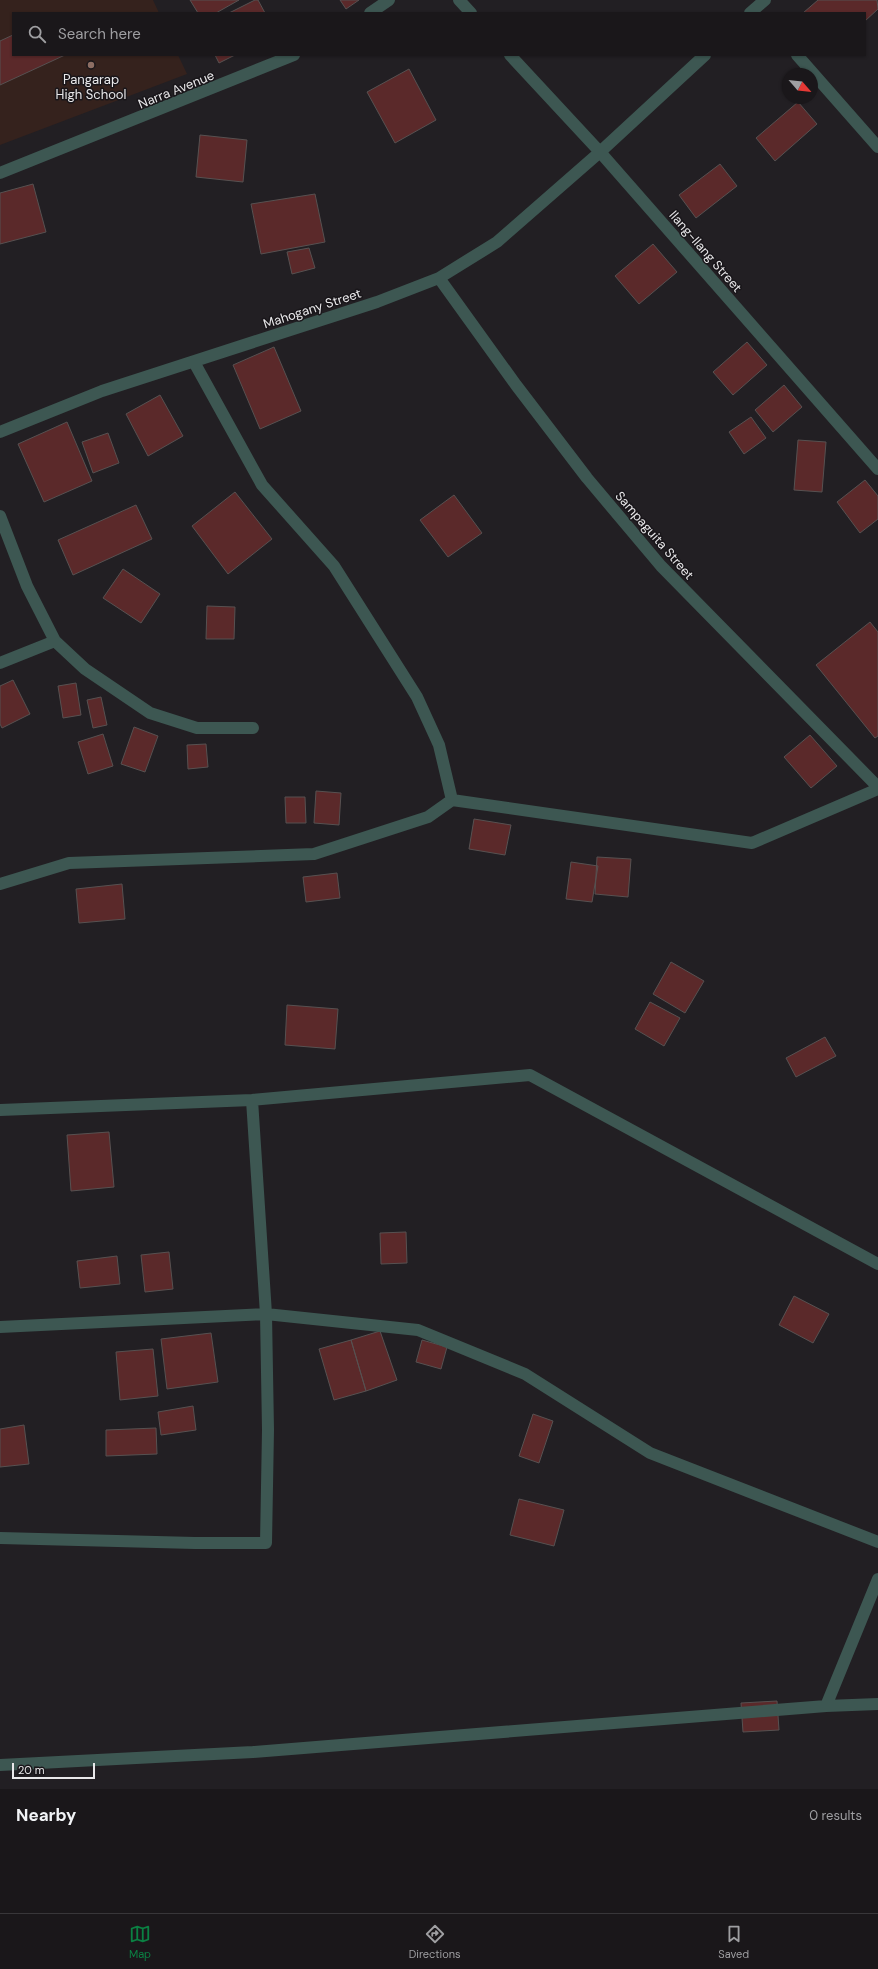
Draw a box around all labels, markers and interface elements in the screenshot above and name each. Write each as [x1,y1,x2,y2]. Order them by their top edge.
search box [12,12,866,56]
icon: search [26,23,48,45]
text: Search here [58,24,141,44]
marker: Pangarap High School [86,60,96,70]
street label: Narra Avenue [136,67,217,112]
north arrow [782,68,818,104]
place label: Pangarap High School [56,71,126,103]
street label: Ilang-Ilang Street [665,207,746,296]
street label: Mahogany Street [261,285,363,332]
street label: Sampaguita Street [612,488,698,583]
scale bar [12,1761,95,1780]
text: 20 m [18,1763,44,1777]
text: Nearby [16,1804,76,1826]
text: 0 results [809,1807,862,1824]
tab: Map [129,1923,151,1961]
tab: Directions [409,1923,461,1961]
tab: Saved [718,1923,749,1961]

